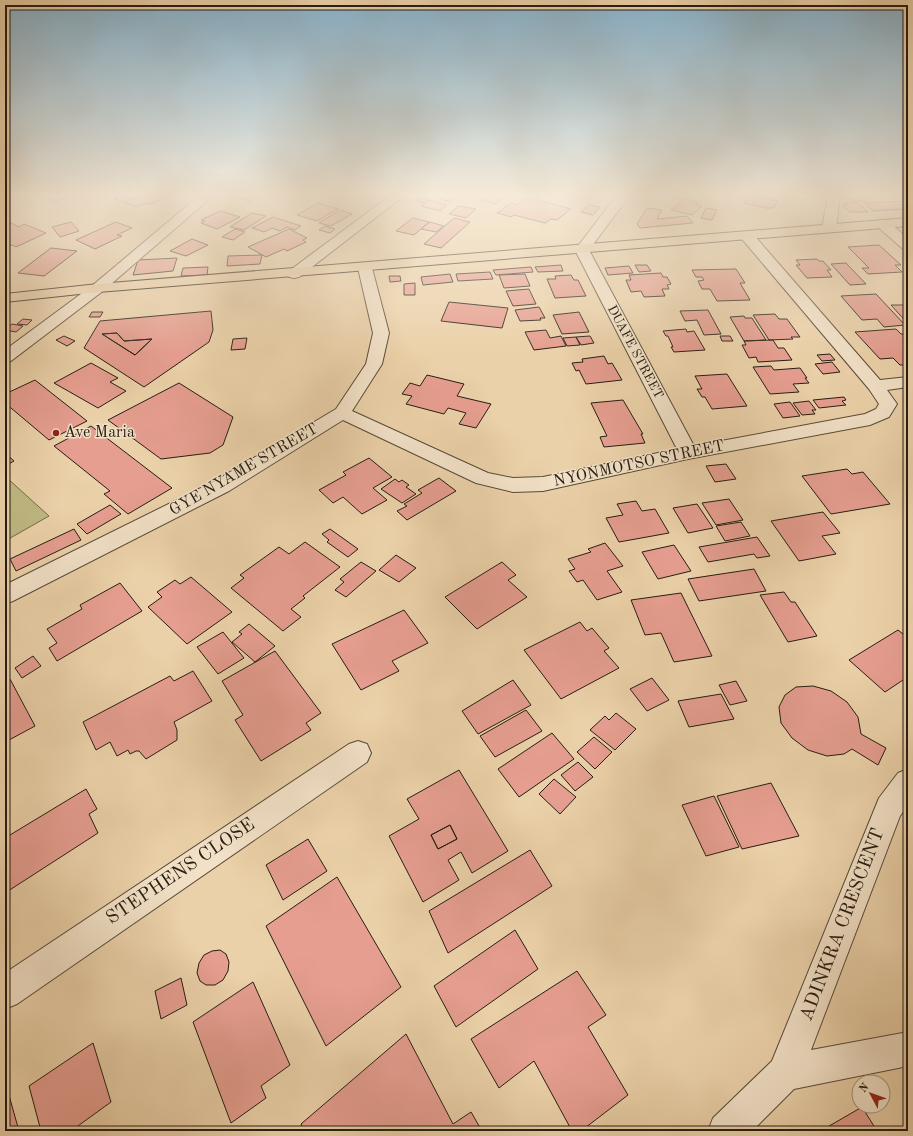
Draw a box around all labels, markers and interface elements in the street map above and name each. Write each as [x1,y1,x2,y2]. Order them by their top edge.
street label: DUAFE STREET [605,303,665,401]
street label: GYE NYAME STREET [167,421,321,519]
place label: Ave Maria [64,425,135,441]
marker: Ave Maria [51,428,61,438]
street label: NYONMOTSO STREET [552,438,726,490]
street label: STEPHENS CLOSE [103,815,259,929]
street label: ADINKRA CRESCENT [797,826,889,1024]
north arrow [851,1074,891,1114]
text: N [858,1081,872,1095]

